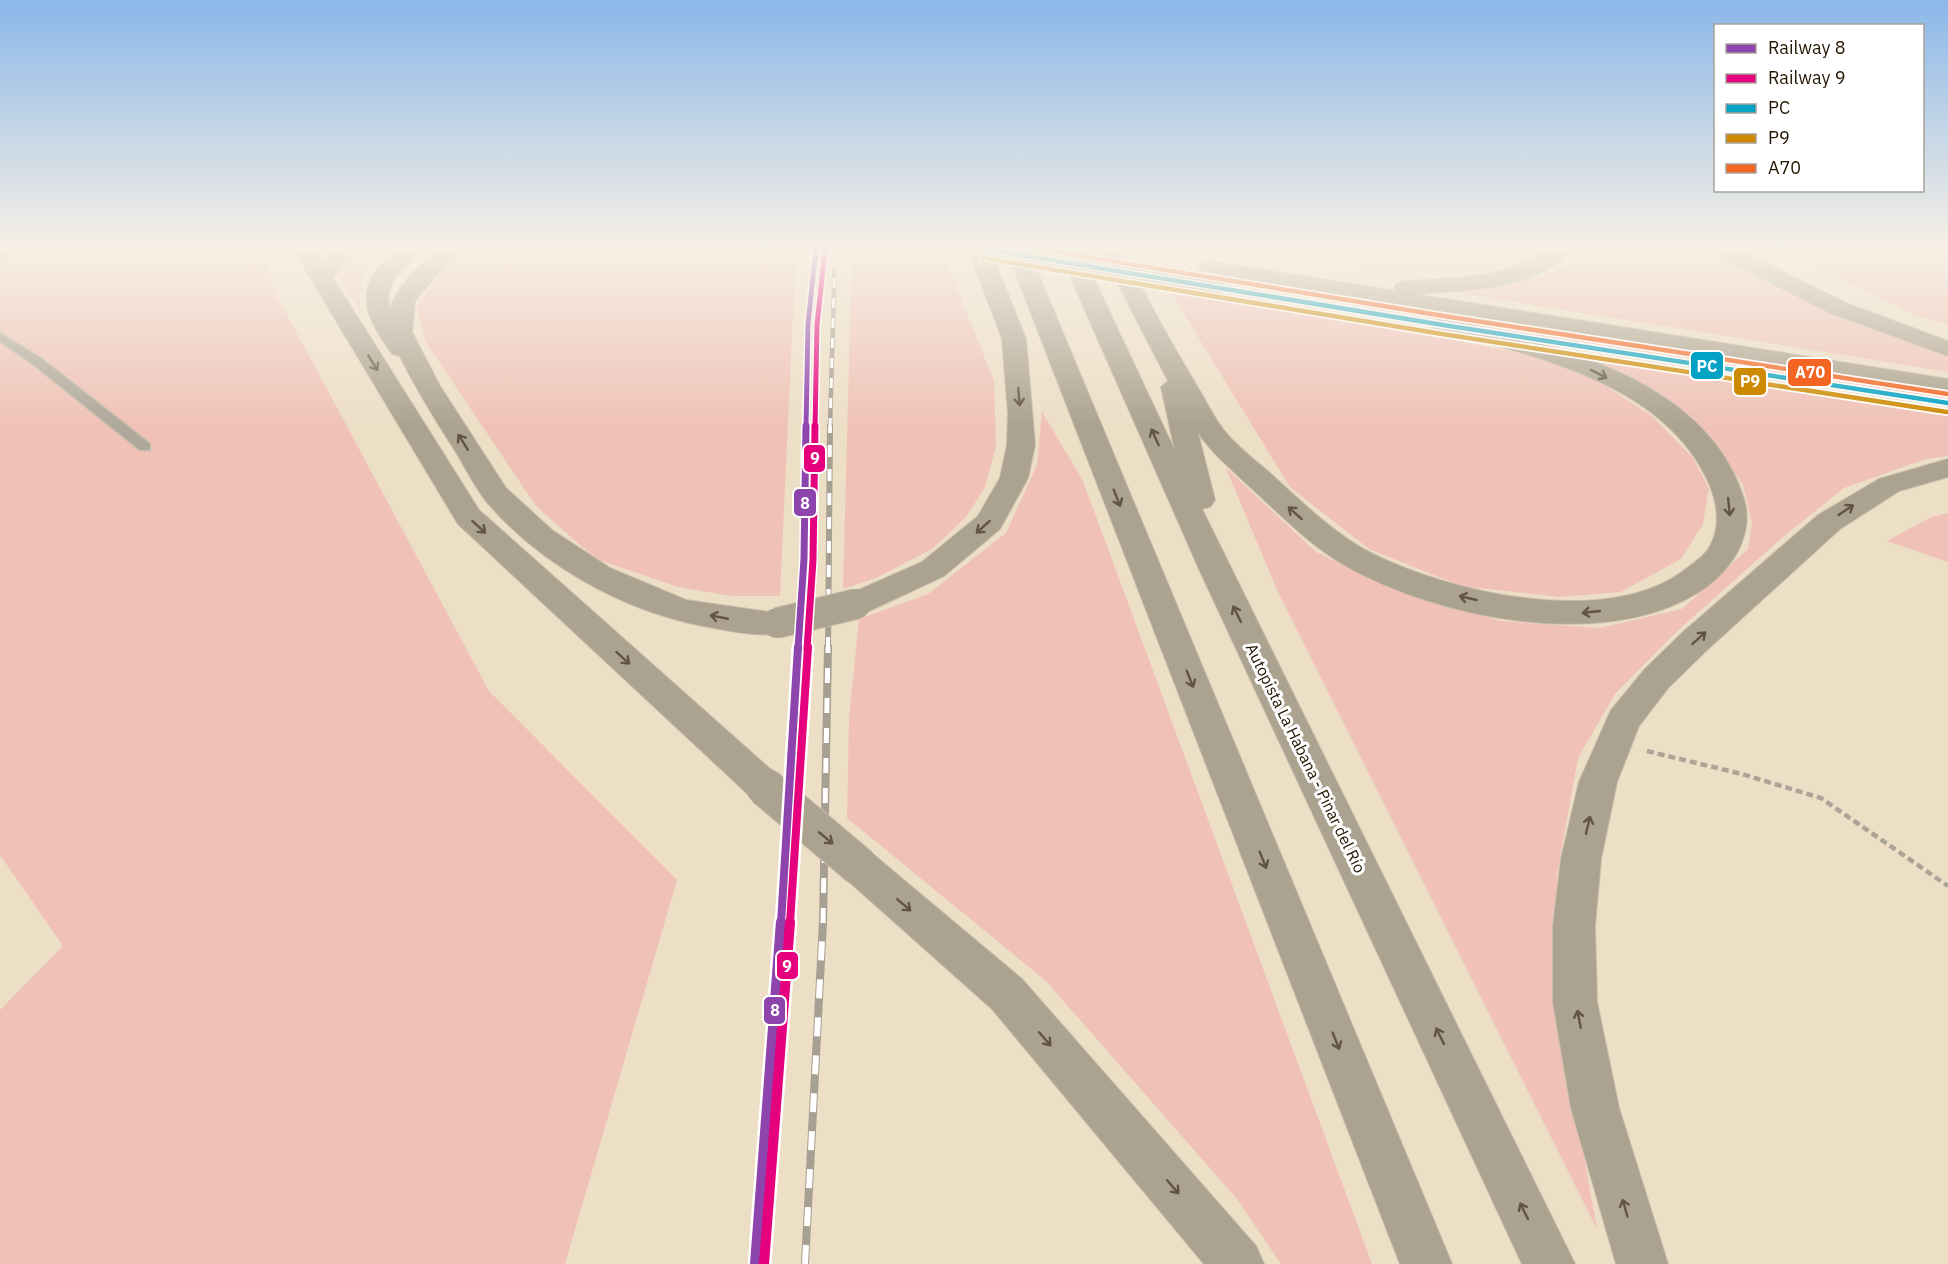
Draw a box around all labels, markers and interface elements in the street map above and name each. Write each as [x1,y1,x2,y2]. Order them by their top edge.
legend [1714,24,1924,192]
text: Railway 8 [1768,36,1845,59]
text: Railway 9 [1768,66,1845,89]
text: PC [1768,96,1790,119]
text: P9 [1768,126,1790,149]
text: A70 [1768,156,1801,179]
line badge: PC [1690,351,1724,380]
one-way arrow [366,355,379,372]
text: PC [1697,356,1717,376]
line badge: A70 [1787,358,1832,387]
text: A70 [1795,362,1825,382]
line badge: P9 [1733,367,1767,396]
one-way arrow [1590,368,1608,380]
text: P9 [1740,371,1760,391]
one-way arrow [1014,387,1025,406]
one-way arrow [1149,428,1161,446]
one-way arrow [456,434,468,451]
line badge: 9 [803,444,826,473]
text: 9 [810,448,820,468]
line badge: 8 [793,488,817,517]
one-way arrow [1112,488,1123,507]
text: 8 [800,493,810,513]
one-way arrow [1724,497,1735,517]
one-way arrow [1838,504,1854,516]
one-way arrow [1288,506,1303,520]
one-way arrow [471,520,486,534]
one-way arrow [976,520,991,534]
one-way arrow [1458,591,1477,603]
one-way arrow [1230,605,1242,623]
one-way arrow [1581,607,1601,618]
one-way arrow [709,611,729,622]
one-way arrow [1691,631,1706,645]
street label: Autopista La Habana - Pinar del Río [1242,640,1370,876]
one-way arrow [615,651,630,665]
one-way arrow [1185,669,1196,688]
one-way arrow [1583,816,1594,836]
one-way arrow [818,831,833,845]
one-way arrow [1258,850,1269,869]
one-way arrow [896,898,911,912]
line badge: 9 [776,951,799,980]
text: 9 [782,956,792,976]
line badge: 8 [763,996,786,1025]
text: 8 [770,1000,780,1020]
one-way arrow [1573,1010,1584,1029]
one-way arrow [1433,1027,1445,1045]
one-way arrow [1039,1031,1052,1047]
one-way arrow [1331,1031,1342,1049]
one-way arrow [1166,1179,1180,1194]
one-way arrow [1618,1199,1630,1218]
one-way arrow [1518,1203,1530,1221]

